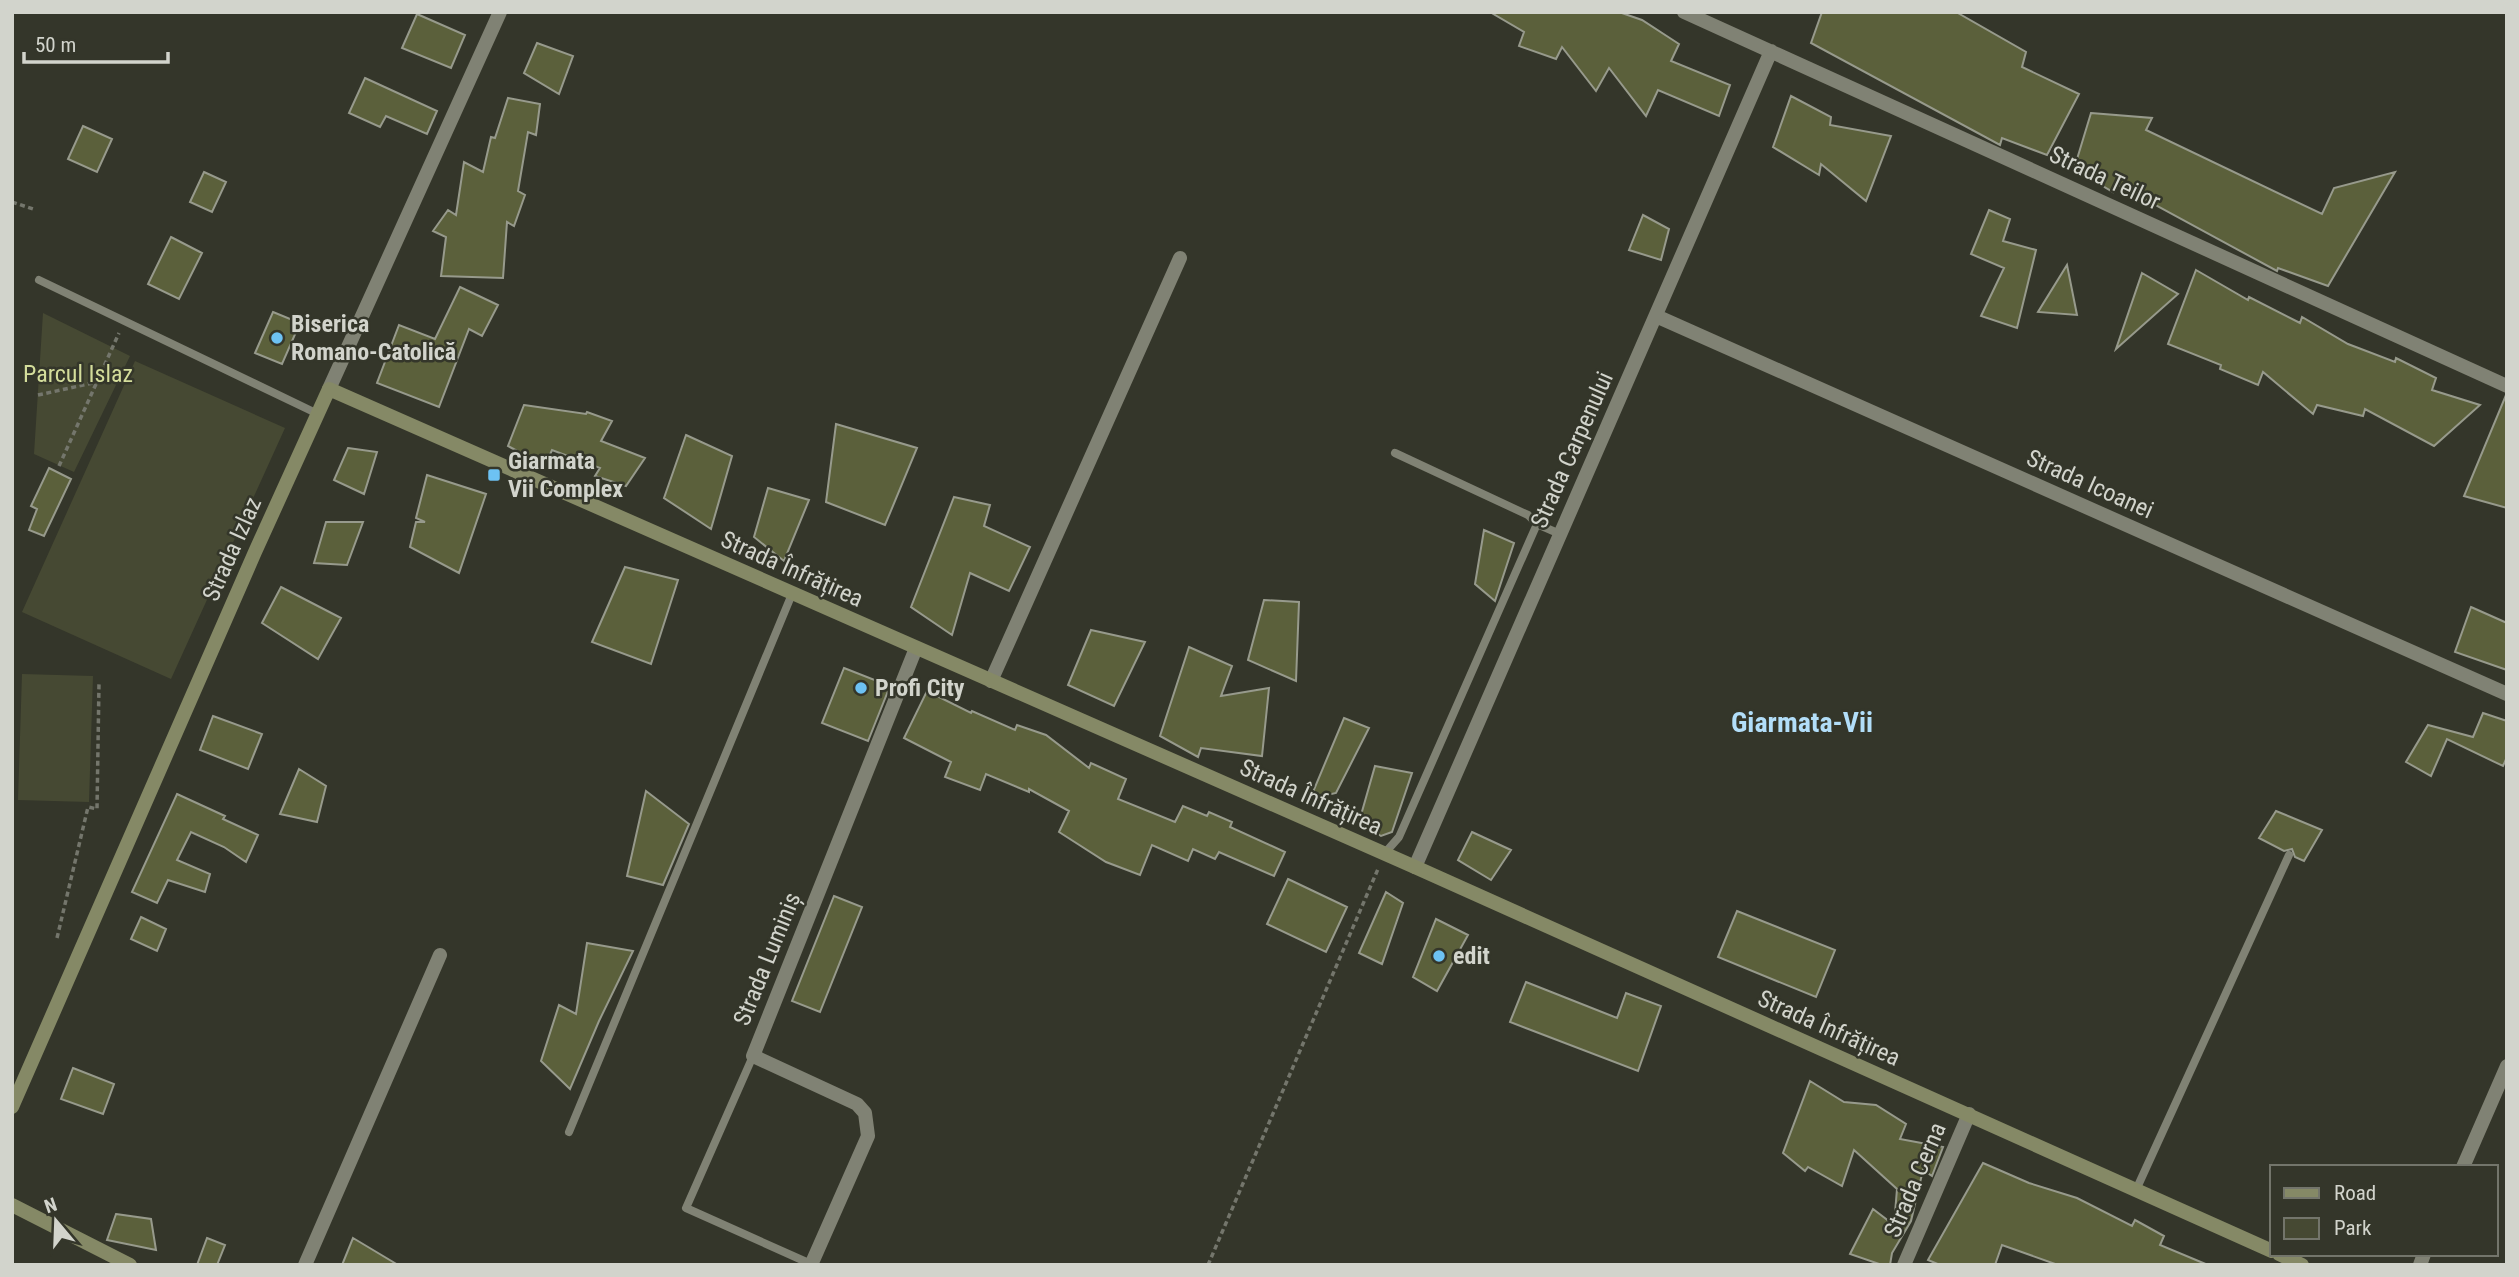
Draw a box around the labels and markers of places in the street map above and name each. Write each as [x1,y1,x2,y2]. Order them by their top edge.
place label: Biserica Romano-Catolică [291,310,456,366]
marker: Biserica Romano-Catolică [269,330,285,346]
place label: Giarmata Vii Complex [508,447,623,503]
marker: Giarmata Vii Complex [486,467,502,483]
place label: Profi City [875,674,965,702]
marker: Profi City [853,680,869,696]
place label: edit [1453,942,1490,970]
marker: edit [1431,948,1447,964]

